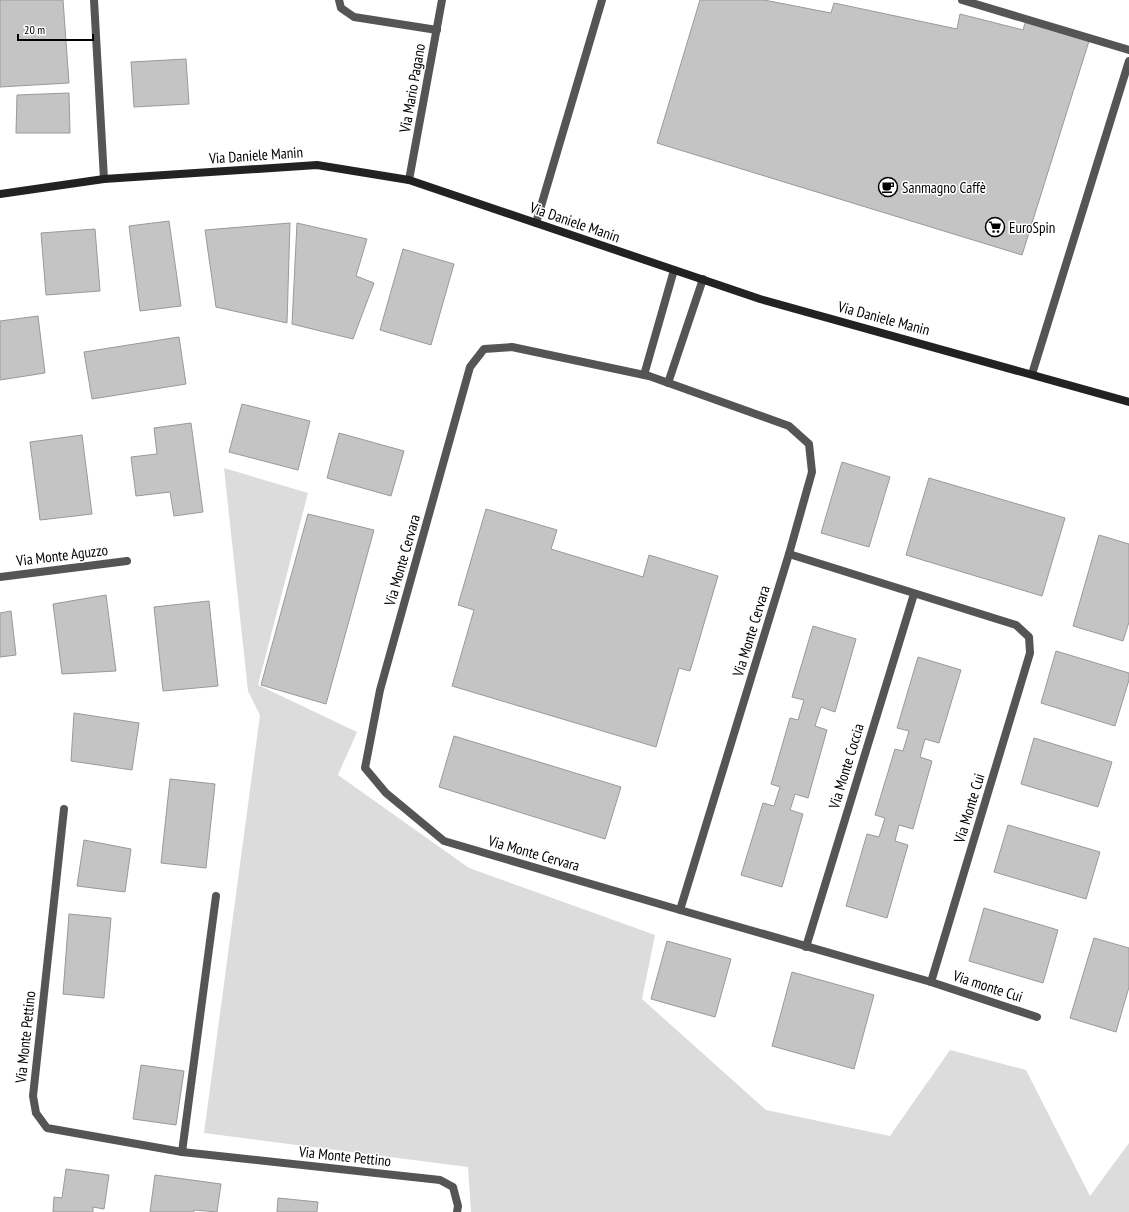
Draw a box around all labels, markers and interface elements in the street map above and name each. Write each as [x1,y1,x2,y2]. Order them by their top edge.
scale bar [18,16,93,42]
text: 20 m [24,22,45,37]
street label: Via Mario Pagano [395,42,429,135]
street label: Via Daniele Manin [207,142,304,168]
cafe icon: Sanmagno Caffè [877,176,899,198]
place label: Sanmagno Caffè [902,178,986,197]
street label: Via Daniele Manin [526,197,623,246]
supermarket icon: EuroSpin [984,216,1006,238]
place label: EuroSpin [1009,218,1055,237]
street label: Via Daniele Manin [835,296,932,339]
street label: Via Monte Cervara [380,512,424,609]
street label: Via Monte Aguzzo [14,540,109,570]
street label: Via Monte Cervara [728,583,774,680]
street label: Via Monte Coccia [824,721,868,812]
street label: Via Monte Cui [949,771,989,846]
street label: Via Monte Cervara [485,831,582,875]
street label: Via monte Cui [950,966,1025,1006]
street label: Via Monte Pettino [11,990,39,1085]
street label: Via Monte Pettino [297,1142,392,1170]

